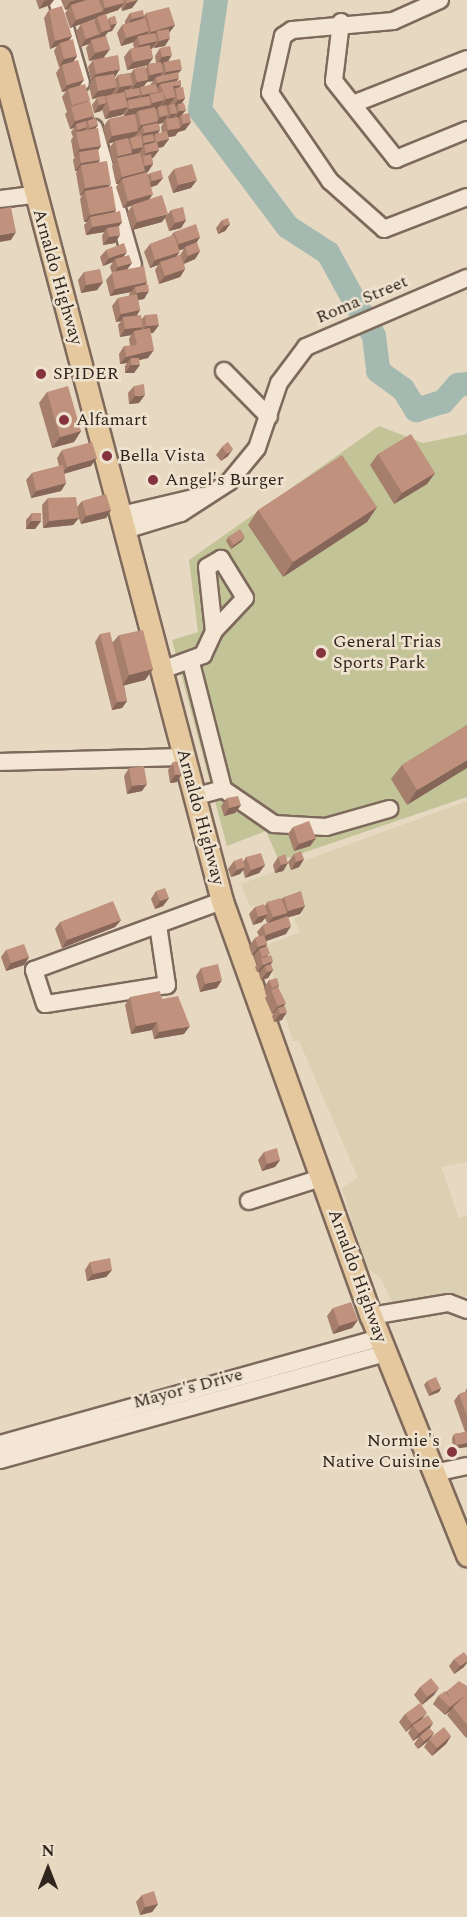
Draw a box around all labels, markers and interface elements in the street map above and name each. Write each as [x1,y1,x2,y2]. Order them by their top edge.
street label: Arnaldo Highway [27,207,87,347]
street label: Roma Street [313,271,411,329]
place label: SPIDER [53,363,119,385]
marker: SPIDER [34,367,48,381]
place label: Alfamart [76,409,147,431]
marker: Alfamart [57,413,71,427]
place label: Bella Vista [119,445,205,467]
marker: Bella Vista [100,449,114,463]
place label: Angel's Burger [165,469,284,491]
marker: Angel's Burger [146,473,160,487]
place label: General Trias Sports Park [333,632,442,674]
marker: General Trias Sports Park [314,646,328,660]
street label: Arnaldo Highway [171,746,229,888]
street label: Arnaldo Highway [323,1206,391,1346]
street label: Mayor's Drive [131,1364,245,1414]
place label: Normie's Native Cuisine [322,1431,440,1474]
marker: Normie's Native Cuisine [445,1445,459,1459]
north arrow [18,1839,78,1899]
text: N [41,1839,55,1863]

